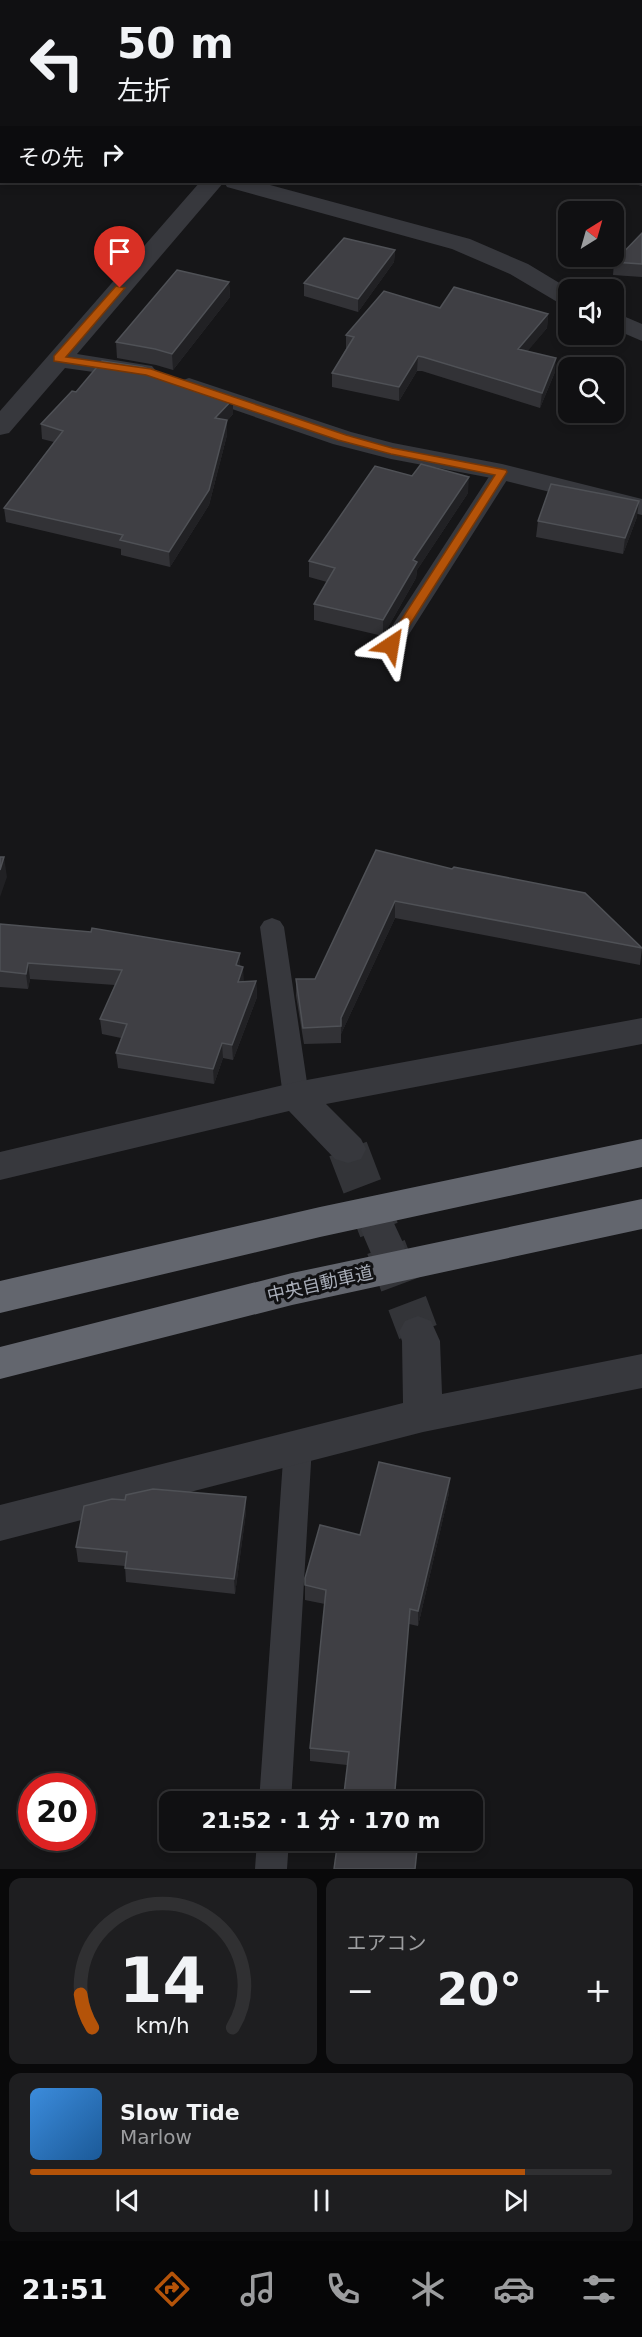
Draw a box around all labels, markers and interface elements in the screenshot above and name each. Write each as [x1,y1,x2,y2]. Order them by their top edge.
text: 50 m [117,19,234,68]
icon: left [18,24,96,102]
text: 左折 [117,75,171,106]
icon: right [96,138,129,171]
text: その先 [18,145,84,170]
north arrow [558,201,624,267]
map controls [558,201,624,423]
pin [94,226,145,288]
icon: arrive [103,235,136,268]
button: sound [558,279,624,345]
button: search [558,357,624,423]
position arrow [359,613,423,677]
street label: 中央自動車道 [265,1261,375,1306]
speed limit sign: 20 [18,1773,96,1851]
text: 21:52 · 1 分 · 170 m [202,1808,440,1833]
text: エアコン [347,1931,427,1955]
text: 14 [119,1944,206,2017]
text: 20° [437,1963,522,2016]
text: − [347,1971,374,2010]
text: + [584,1971,612,2010]
text: km/h [136,2013,190,2038]
text: Slow Tide [120,2100,240,2125]
text: Marlow [120,2125,192,2149]
icon: previous [111,2184,144,2217]
icon: pause [305,2184,338,2217]
icon: next [499,2184,532,2217]
icon: directions [151,2268,193,2310]
icon: music [237,2268,279,2310]
icon: phone [322,2268,364,2310]
icon: climate [407,2268,449,2310]
icon: car [493,2268,535,2310]
icon: filters [578,2268,620,2310]
text: 21:51 [22,2274,108,2305]

